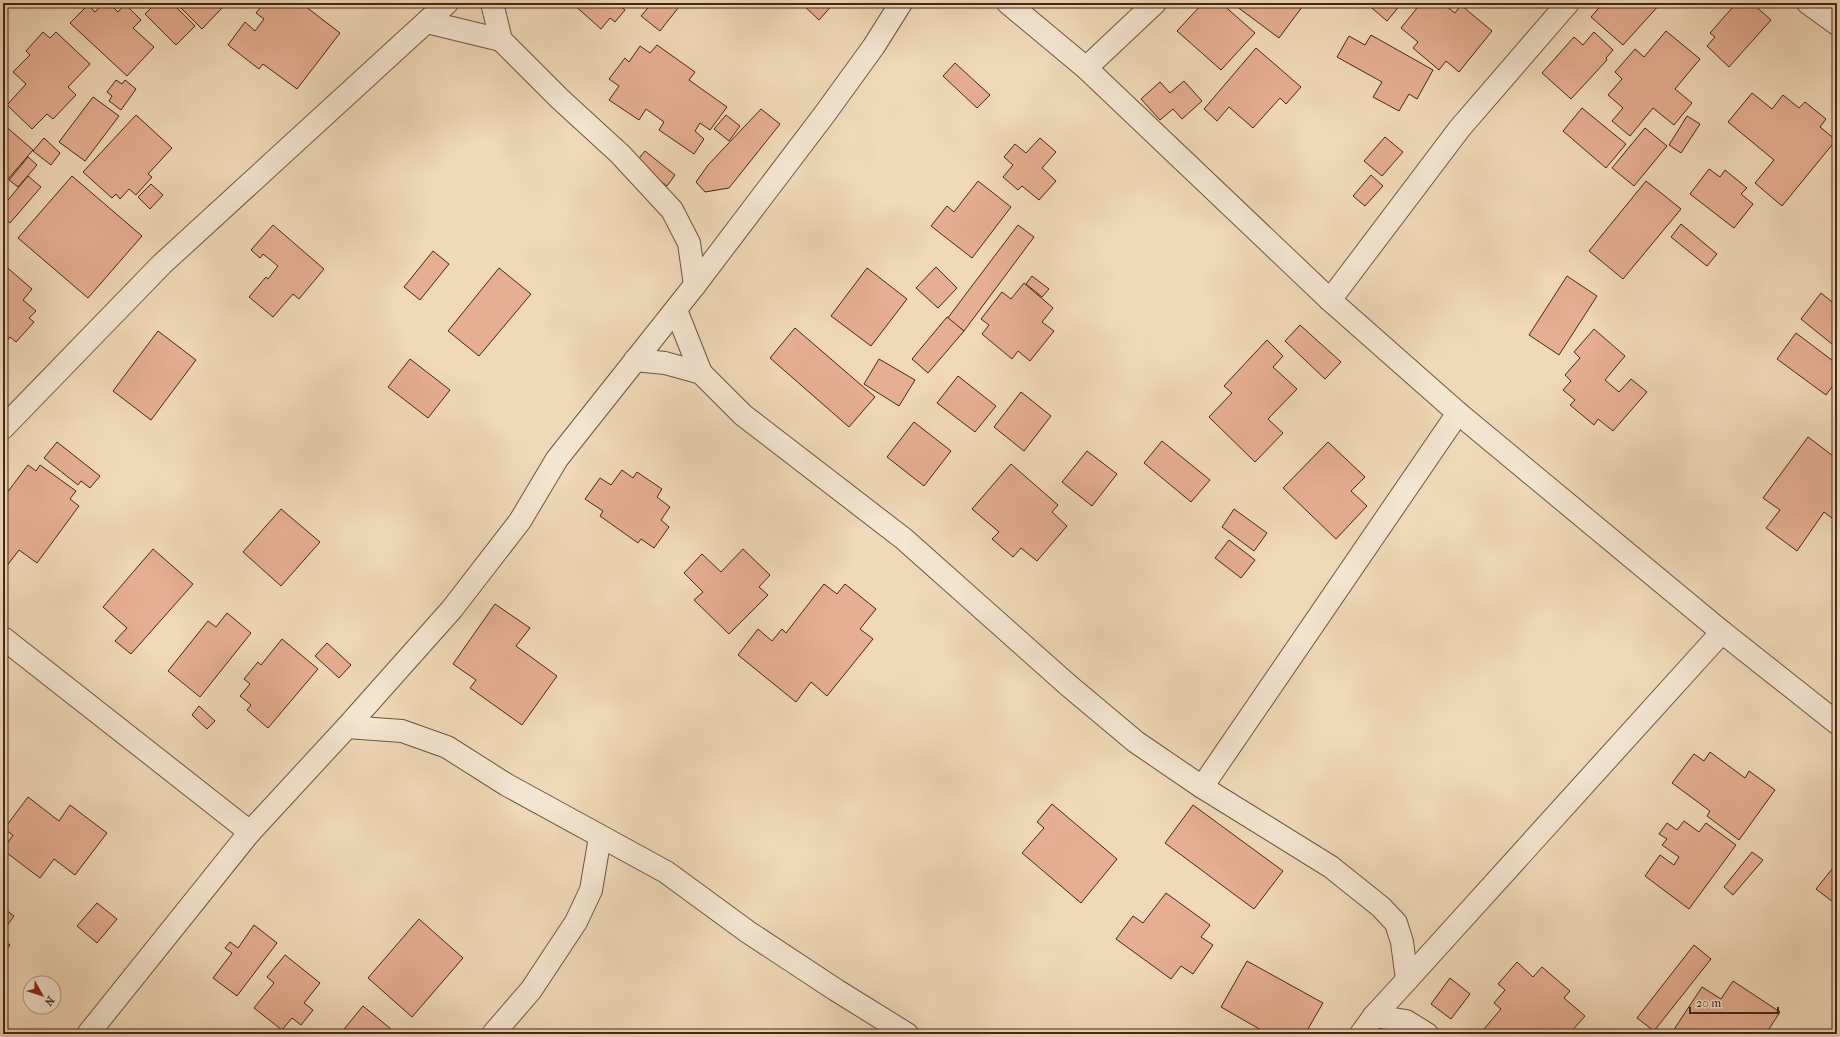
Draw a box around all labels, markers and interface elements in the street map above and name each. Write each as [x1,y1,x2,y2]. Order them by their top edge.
north arrow [22,975,62,1015]
scale bar [1690,989,1778,1015]
text: N [41,994,57,1009]
text: 20 m [1696,996,1721,1010]

